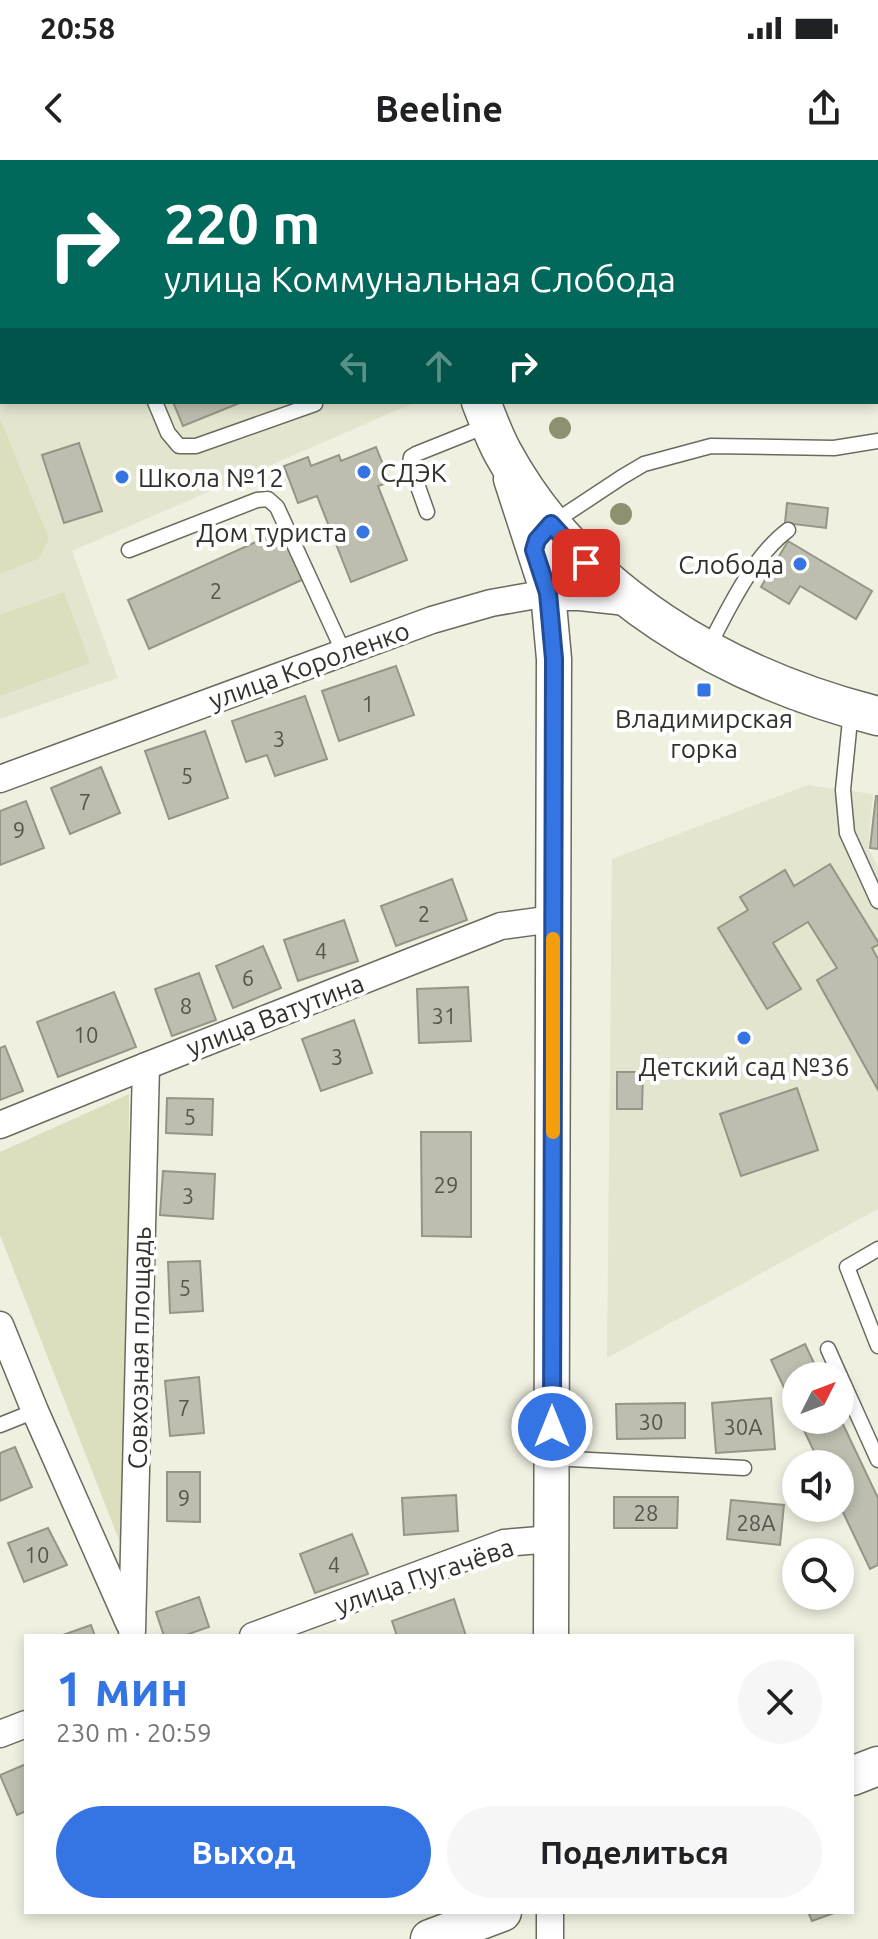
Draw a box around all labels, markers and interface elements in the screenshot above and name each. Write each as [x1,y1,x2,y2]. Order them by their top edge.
text: 20:58 [40,11,115,45]
icon: back [32,86,76,130]
icon: share [802,86,846,130]
text: Beeline [375,88,503,129]
icon: right [32,192,136,296]
text: 220 m [164,192,320,255]
text: улица Коммунальная Слобода [164,258,676,299]
icon: left [333,344,377,388]
icon: ahead [417,344,461,388]
icon: right [501,344,545,388]
place label: СДЭК [380,458,447,487]
place label: Школа №12 [138,463,284,492]
marker: СДЭК [355,463,373,481]
marker: Школа №12 [113,468,131,486]
place label: Дом туриста [196,518,347,547]
marker: Дом туриста [354,523,372,541]
pin [552,529,620,597]
icon: arrive [564,541,608,585]
place label: Слобода [678,550,784,579]
marker: Слобода [791,555,809,573]
house number: 2 [210,578,222,603]
street label: улица Короленко [205,615,413,715]
marker: Владимирская горка [695,681,713,699]
house number: 1 [362,691,374,716]
place label: Владимирская горка [615,704,793,763]
house number: 3 [273,726,285,751]
house number: 5 [181,763,193,788]
house number: 7 [79,789,91,814]
house number: 9 [13,817,25,842]
house number: 2 [418,901,430,926]
house number: 4 [315,938,327,963]
house number: 6 [242,965,254,990]
street label: улица Ватутина [182,968,368,1062]
house number: 8 [180,993,192,1018]
house number: 31 [432,1003,456,1028]
house number: 10 [74,1022,98,1047]
marker: Детский сад №36 [735,1029,753,1047]
house number: 3 [331,1044,343,1069]
place label: Детский сад №36 [639,1052,849,1081]
house number: 5 [184,1104,196,1129]
house number: 29 [434,1172,458,1197]
house number: 3 [182,1183,194,1208]
street label: Совхозная площадь [122,1226,156,1470]
house number: 5 [179,1275,191,1300]
north arrow [782,1362,854,1434]
map controls [782,1362,854,1610]
position arrow [510,1385,594,1469]
house number: 7 [178,1395,190,1420]
house number: 30 [639,1409,663,1434]
house number: 30А [723,1414,763,1439]
button: sound [782,1450,854,1522]
house number: 9 [178,1485,190,1510]
house number: 28 [634,1500,658,1525]
house number: 28А [736,1510,776,1535]
street label: улица Пугачёва [331,1532,517,1620]
button: search [782,1538,854,1610]
house number: 10 [25,1542,49,1567]
house number: 4 [328,1552,340,1577]
button: close [738,1660,822,1744]
text: 1 мин [56,1661,188,1715]
text: 230 m · 20:59 [56,1718,212,1747]
button: Выход [56,1806,431,1898]
button: Поделиться [447,1806,822,1898]

